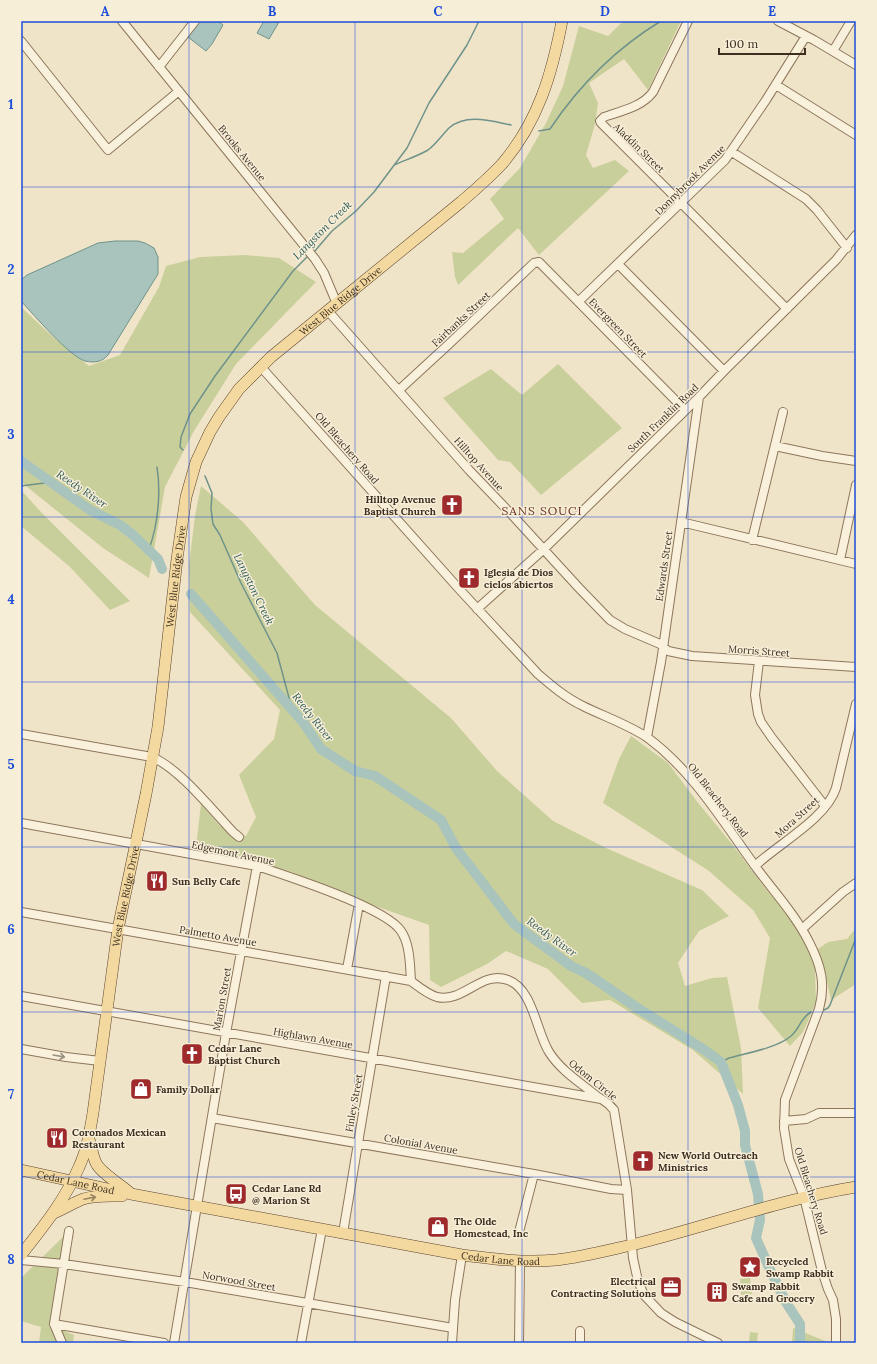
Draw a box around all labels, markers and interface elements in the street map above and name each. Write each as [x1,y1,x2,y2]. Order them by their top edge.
text: A [101,3,110,20]
text: B [268,3,277,20]
text: C [434,3,443,20]
text: D [600,3,610,20]
text: E [768,3,776,20]
scale bar [719,30,805,56]
text: 100 m [725,36,758,51]
text: 1 [8,96,14,113]
street label: Aladdin Street [610,120,667,176]
street label: Brooks Avenue [215,122,269,184]
street label: Donnybrook Avenue [652,142,728,218]
water label: Langston Creek [290,197,355,262]
text: 2 [8,261,15,278]
street label: West Blue Ridge Drive [296,263,385,338]
street label: Fairbanks Street [429,288,493,349]
street label: Evergreen Street [586,295,650,361]
street label: South Franklin Road [625,381,701,455]
street label: Old Bleachery Road [312,409,382,487]
text: 3 [7,426,15,443]
street label: Hilltop Avenue [451,434,507,494]
water label: Reedy River [54,467,111,512]
church icon: Hilltop Avenue Baptist Church [439,492,465,518]
place label: Hilltop Avenue Baptist Church [364,493,437,518]
district label: SANS SOUCI [501,503,583,518]
street label: West Blue Ridge Drive [163,524,188,628]
street label: Edwards Street [653,530,675,602]
water label: Langston Creek [231,551,277,627]
church icon: Iglesia de Dios cielos abiertos [456,565,482,591]
place label: Iglesia de Dios cielos abiertos [484,566,553,591]
text: 4 [7,591,15,608]
street label: Morris Street [728,642,791,660]
water label: Reedy River [289,690,337,745]
text: 5 [7,756,15,773]
street label: Old Bleachery Road [685,760,751,840]
street label: Mora Street [772,794,822,840]
street label: Edgemont Avenue [190,838,276,868]
street label: West Blue Ridge Drive [109,844,142,947]
restaurant icon: Sun Belly Cafe [144,868,170,894]
place label: Sun Belly Cafe [172,875,241,888]
water label: Reedy River [524,914,581,960]
text: 6 [7,921,15,938]
street label: Palmetto Avenue [178,923,258,949]
street label: Marion Street [210,966,234,1032]
street label: Highlawn Avenue [272,1025,354,1052]
church icon: Cedar Lane Baptist Church [179,1041,205,1067]
place label: Cedar Lane Baptist Church [208,1042,281,1067]
one-way arrow [53,1052,66,1060]
street label: Odom Circle [566,1056,620,1104]
street label: Finley Street [343,1073,366,1133]
shop icon: Family Dollar [128,1076,154,1102]
place label: Family Dollar [156,1083,220,1096]
text: 7 [8,1086,14,1103]
restaurant icon: Coronados Mexican Restaurant [44,1125,70,1151]
place label: Coronados Mexican Restaurant [72,1126,167,1151]
street label: Colonial Avenue [383,1131,459,1157]
street label: Old Bleachery Road [791,1146,831,1236]
church icon: New World Outreach Ministries [630,1148,656,1174]
place label: New World Outreach Ministries [658,1149,759,1174]
street label: Cedar Lane Road [36,1167,116,1197]
bus stop icon: Cedar Lane Rd @ Marion St [223,1181,249,1207]
place label: Cedar Lane Rd @ Marion St [252,1182,321,1207]
one-way arrow [83,1194,96,1202]
shop icon: The Olde Homestead, Inc [425,1214,451,1240]
place label: The Olde Homestead, Inc [454,1215,529,1240]
street label: Cedar Lane Road [460,1248,540,1268]
text: 8 [7,1251,15,1268]
place icon: Recycled Swamp Rabbit [737,1254,763,1280]
place label: Recycled Swamp Rabbit [766,1255,835,1280]
street label: Norwood Street [201,1268,277,1294]
office icon: Electrical Contracting Solutions [658,1274,684,1300]
place label: Electrical Contracting Solutions [551,1275,656,1300]
building icon: Swamp Rabbit Cafe and Grocery [704,1279,730,1305]
place label: Swamp Rabbit Cafe and Grocery [732,1280,815,1305]

